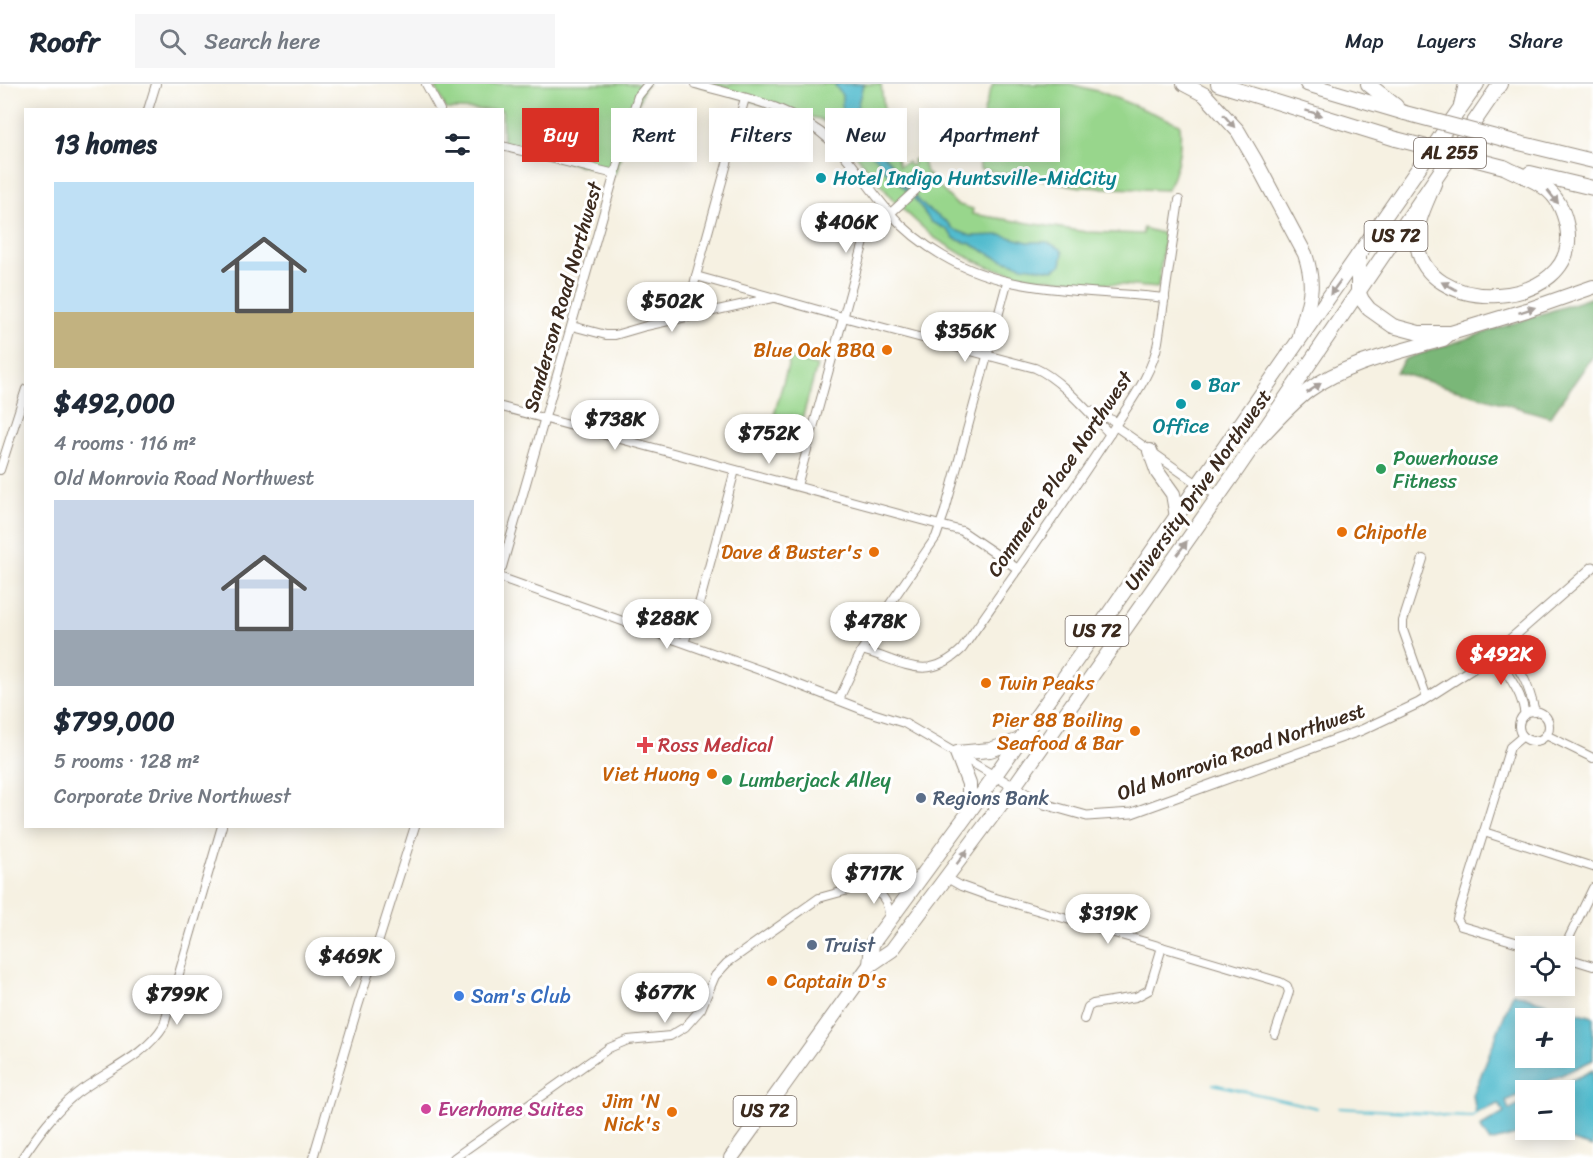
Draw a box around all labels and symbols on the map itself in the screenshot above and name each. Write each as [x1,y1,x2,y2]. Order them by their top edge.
one-way arrow [1305,109,1323,118]
one-way arrow [1222,113,1235,129]
road number: AL 255 [1414,138,1486,168]
place label: Hotel Indigo Huntsville-MidCity [833,161,1117,196]
marker: Hotel Indigo Huntsville-MidCity [814,171,828,185]
street label: Sanderson Road Northwest [513,177,613,416]
one-way arrow [1547,190,1559,205]
pin: $406K [804,203,888,254]
road number: US 72 [1364,221,1428,251]
one-way arrow [1329,280,1341,295]
one-way arrow [1440,281,1457,291]
pin: $502K [630,282,714,333]
one-way arrow [1518,304,1536,314]
pin: $356K [923,312,1007,363]
place label: Blue Oak BBQ [753,333,875,368]
marker: Blue Oak BBQ [880,343,894,357]
street label: Commerce Place Northwest [978,363,1143,584]
place label: Bar [1208,368,1241,403]
marker: Bar [1189,378,1203,392]
street label: University Drive Northwest [1115,381,1281,598]
one-way arrow [1306,383,1322,394]
marker: Office [1174,397,1188,411]
pin: $738K [573,400,657,451]
place label: Office [1153,409,1209,444]
pin: $752K [727,414,811,465]
place label: Powerhouse Fitness [1393,441,1498,499]
marker: Powerhouse Fitness [1374,462,1388,476]
place label: Chipotle [1354,515,1427,550]
marker: Chipotle [1335,525,1349,539]
place label: Dave & Buster's [721,535,863,570]
one-way arrow [1176,540,1188,556]
marker: Dave & Buster's [867,545,881,559]
pin: $288K [625,599,709,650]
pin: $478K [833,602,917,653]
road number: US 72 [1066,616,1128,646]
pin: $492K [1459,635,1543,686]
place label: Twin Peaks [998,666,1095,701]
marker: Twin Peaks [979,676,993,690]
street label: Old Monrovia Road Northwest [1112,693,1370,811]
place label: Pier 88 Boiling Seafood & Bar [992,703,1124,761]
marker: Pier 88 Boiling Seafood & Bar [1128,724,1142,738]
place label: Ross Medical [658,728,774,763]
marker: Ross Medical [636,736,654,754]
place label: Viet Huong [602,757,700,792]
place label: Lumberjack Alley [739,763,892,798]
marker: Viet Huong [705,767,719,781]
marker: Lumberjack Alley [720,773,734,787]
place label: Regions Bank [933,781,1050,816]
marker: Regions Bank [914,791,928,805]
one-way arrow [956,849,968,865]
pin: $717K [832,854,916,905]
pin: $319K [1066,894,1150,945]
place label: Truist [824,928,876,963]
pin: $469K [308,937,392,988]
marker: Truist [805,938,819,952]
place label: Captain D's [784,964,887,999]
pin: $677K [623,973,707,1024]
marker: Captain D's [765,974,779,988]
pin: $799K [135,975,219,1026]
place label: Sam's Club [471,979,571,1014]
marker: Sam's Club [452,989,466,1003]
place label: Jim 'N Nick's [602,1084,661,1142]
place label: Everhome Suites [438,1092,584,1127]
road number: US 72 [734,1096,796,1126]
marker: Everhome Suites [419,1102,433,1116]
marker: Jim 'N Nick's [665,1105,679,1119]

